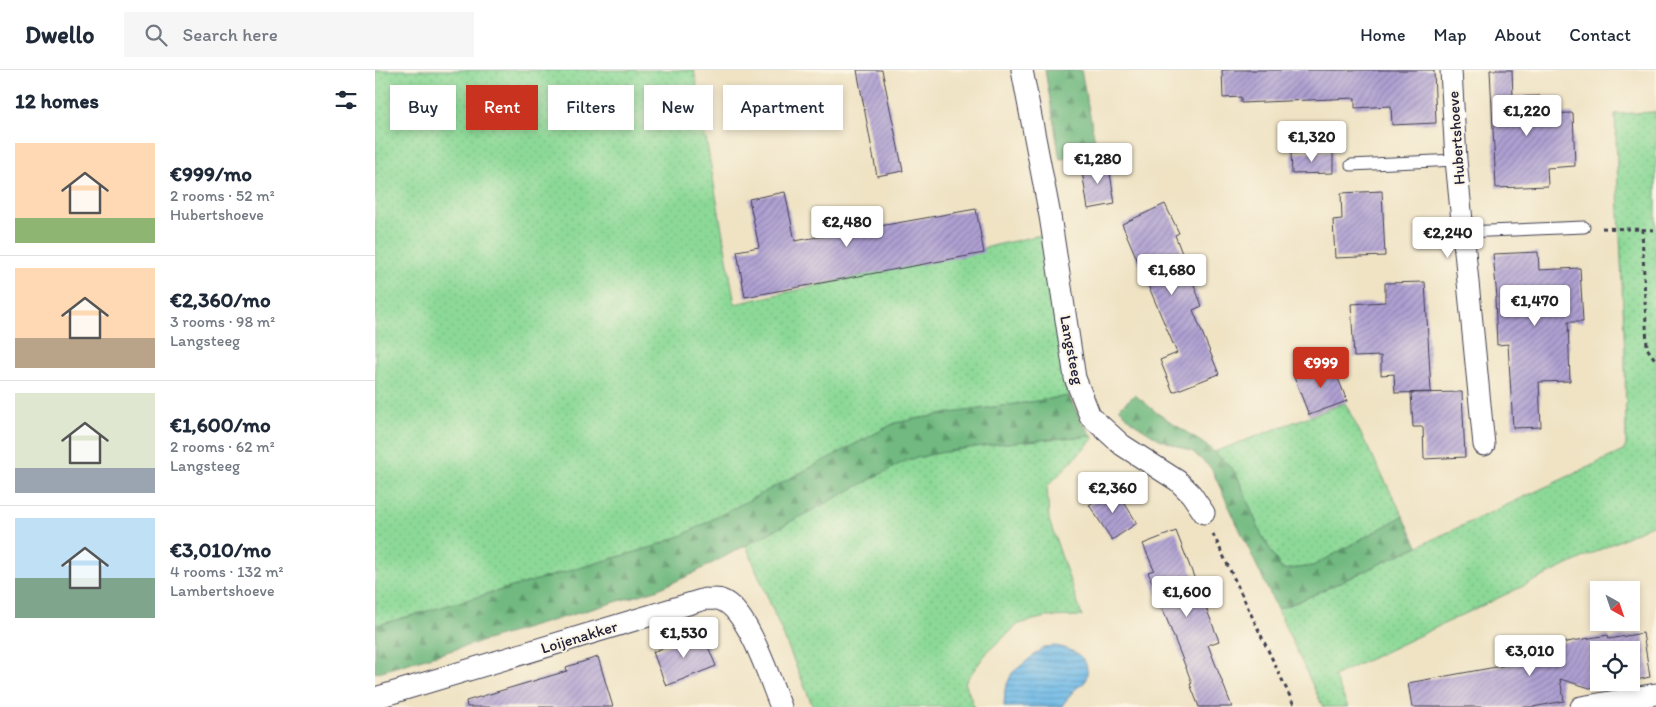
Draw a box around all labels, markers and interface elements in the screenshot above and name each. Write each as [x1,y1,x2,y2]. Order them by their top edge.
search box [124,12,474,57]
text: Dwello [25,20,94,49]
icon: search [142,21,170,49]
text: Search here [182,23,278,46]
text: Home [1360,24,1406,46]
text: Map [1434,24,1467,46]
text: About [1495,24,1541,46]
text: Contact [1569,24,1631,46]
chip: Buy [390,85,456,130]
chip: Rent [466,85,538,130]
chip: Filters [548,85,634,130]
chip: New [644,85,713,130]
chip: Apartment [723,85,843,130]
icon: filters [332,86,360,114]
text: 12 homes [15,88,99,113]
street label: Hubertshoeve [1443,90,1469,186]
pin: €1,220 [1486,94,1568,137]
text: €1,220 [1503,101,1551,120]
pin: €1,320 [1271,121,1353,163]
text: €1,320 [1288,127,1336,146]
pin: €1,280 [1057,142,1139,185]
text: €1,280 [1074,149,1122,168]
text: €999/mo [170,161,252,186]
icon: home [55,163,115,223]
text: 2 rooms · 52 m² [170,186,275,205]
text: Hubertshoeve [170,205,264,224]
pin: €2,480 [806,206,888,248]
text: €2,480 [822,212,872,231]
pin: €2,240 [1407,216,1489,259]
text: €2,240 [1423,223,1473,242]
pin: €1,680 [1131,254,1213,296]
text: €1,680 [1148,260,1196,279]
pin: €1,470 [1494,284,1576,327]
text: €2,360/mo [170,287,271,312]
icon: home [55,288,115,348]
text: €1,470 [1511,291,1559,310]
text: 3 rooms · 98 m² [170,312,275,331]
street label: Langsteeg [1056,314,1088,387]
text: Langsteeg [170,331,240,350]
pin: €999 [1291,346,1351,389]
text: €999 [1304,353,1338,372]
text: €1,600/mo [170,412,271,437]
icon: home [55,413,115,473]
text: 2 rooms · 62 m² [170,437,275,456]
text: Langsteeg [170,456,240,475]
pin: €2,360 [1072,472,1154,514]
text: €2,360 [1089,478,1137,497]
text: €3,010/mo [170,537,271,562]
icon: home [55,538,115,598]
text: 4 rooms · 132 m² [170,562,284,581]
pin: €1,600 [1146,576,1228,618]
text: Lambertshoeve [170,581,275,600]
north arrow [1590,581,1640,631]
map controls [1590,581,1640,691]
text: €1,600 [1163,582,1211,601]
street label: Loijenakker [538,616,620,658]
pin: €1,530 [643,616,725,659]
text: €1,530 [660,623,708,642]
pin: €3,010 [1489,634,1571,677]
text: €3,010 [1506,641,1554,660]
button: locate [1590,641,1640,691]

